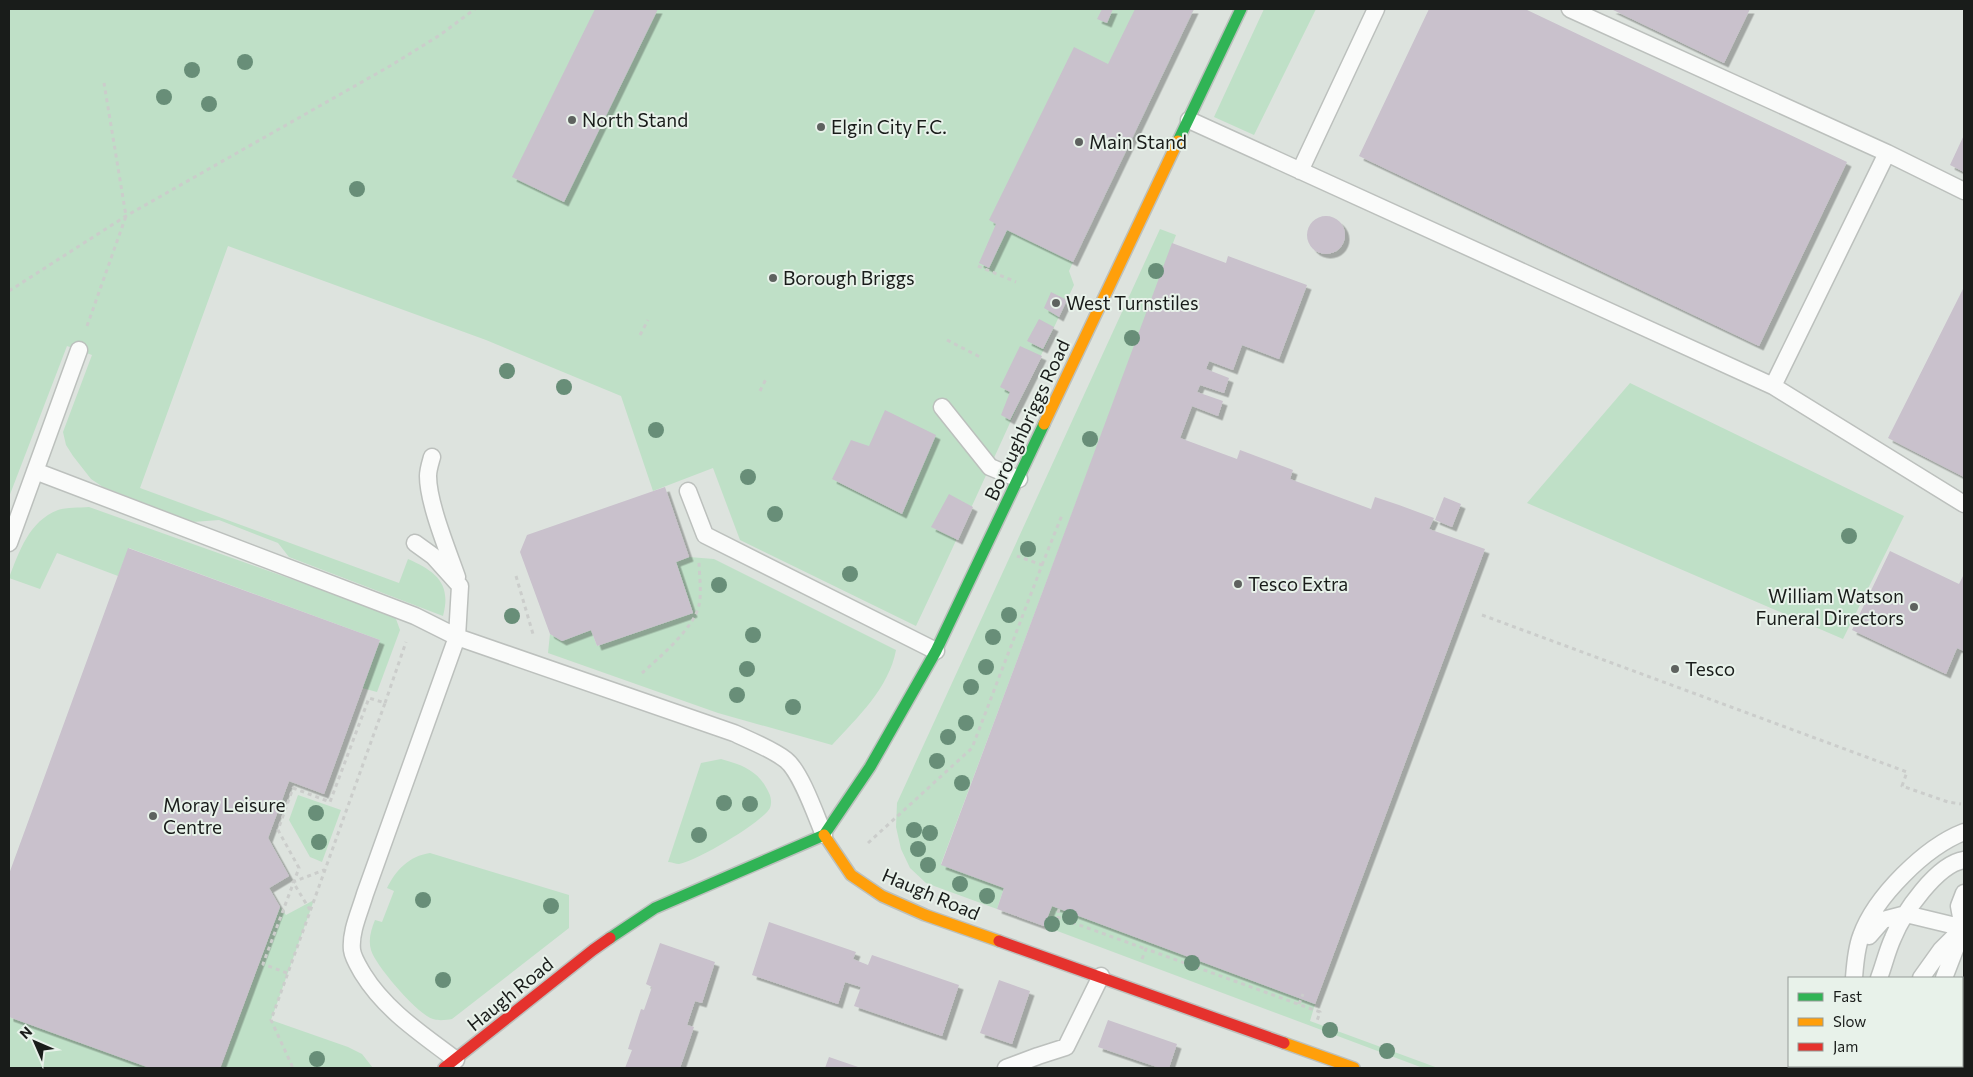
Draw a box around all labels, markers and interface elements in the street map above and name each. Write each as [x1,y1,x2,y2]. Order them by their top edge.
place label: North Stand [582,108,688,131]
marker: North Stand [566,114,578,126]
place label: Elgin City F.C. [831,115,947,138]
marker: Elgin City F.C. [815,121,827,133]
place label: Main Stand [1089,130,1187,153]
marker: Main Stand [1073,136,1085,148]
place label: Borough Briggs [783,266,915,289]
marker: Borough Briggs [767,272,779,284]
place label: West Turnstiles [1066,291,1199,314]
marker: West Turnstiles [1050,297,1062,309]
street label: Boroughbriggs Road [979,336,1074,504]
place label: Tesco Extra [1248,572,1348,595]
marker: Tesco Extra [1232,578,1244,590]
place label: William Watson Funeral Directors [1756,584,1904,629]
marker: William Watson Funeral Directors [1908,601,1920,613]
place label: Tesco [1685,657,1735,680]
marker: Tesco [1669,663,1681,675]
place label: Moray Leisure Centre [163,793,285,838]
marker: Moray Leisure Centre [147,810,159,822]
street label: Haugh Road [879,863,984,924]
street label: Haugh Road [462,952,557,1035]
legend [1788,977,1963,1067]
text: Fast [1833,987,1862,1005]
text: Slow [1833,1012,1866,1030]
north arrow [10,1017,60,1067]
text: N [16,1023,35,1042]
text: Jam [1833,1037,1858,1055]

